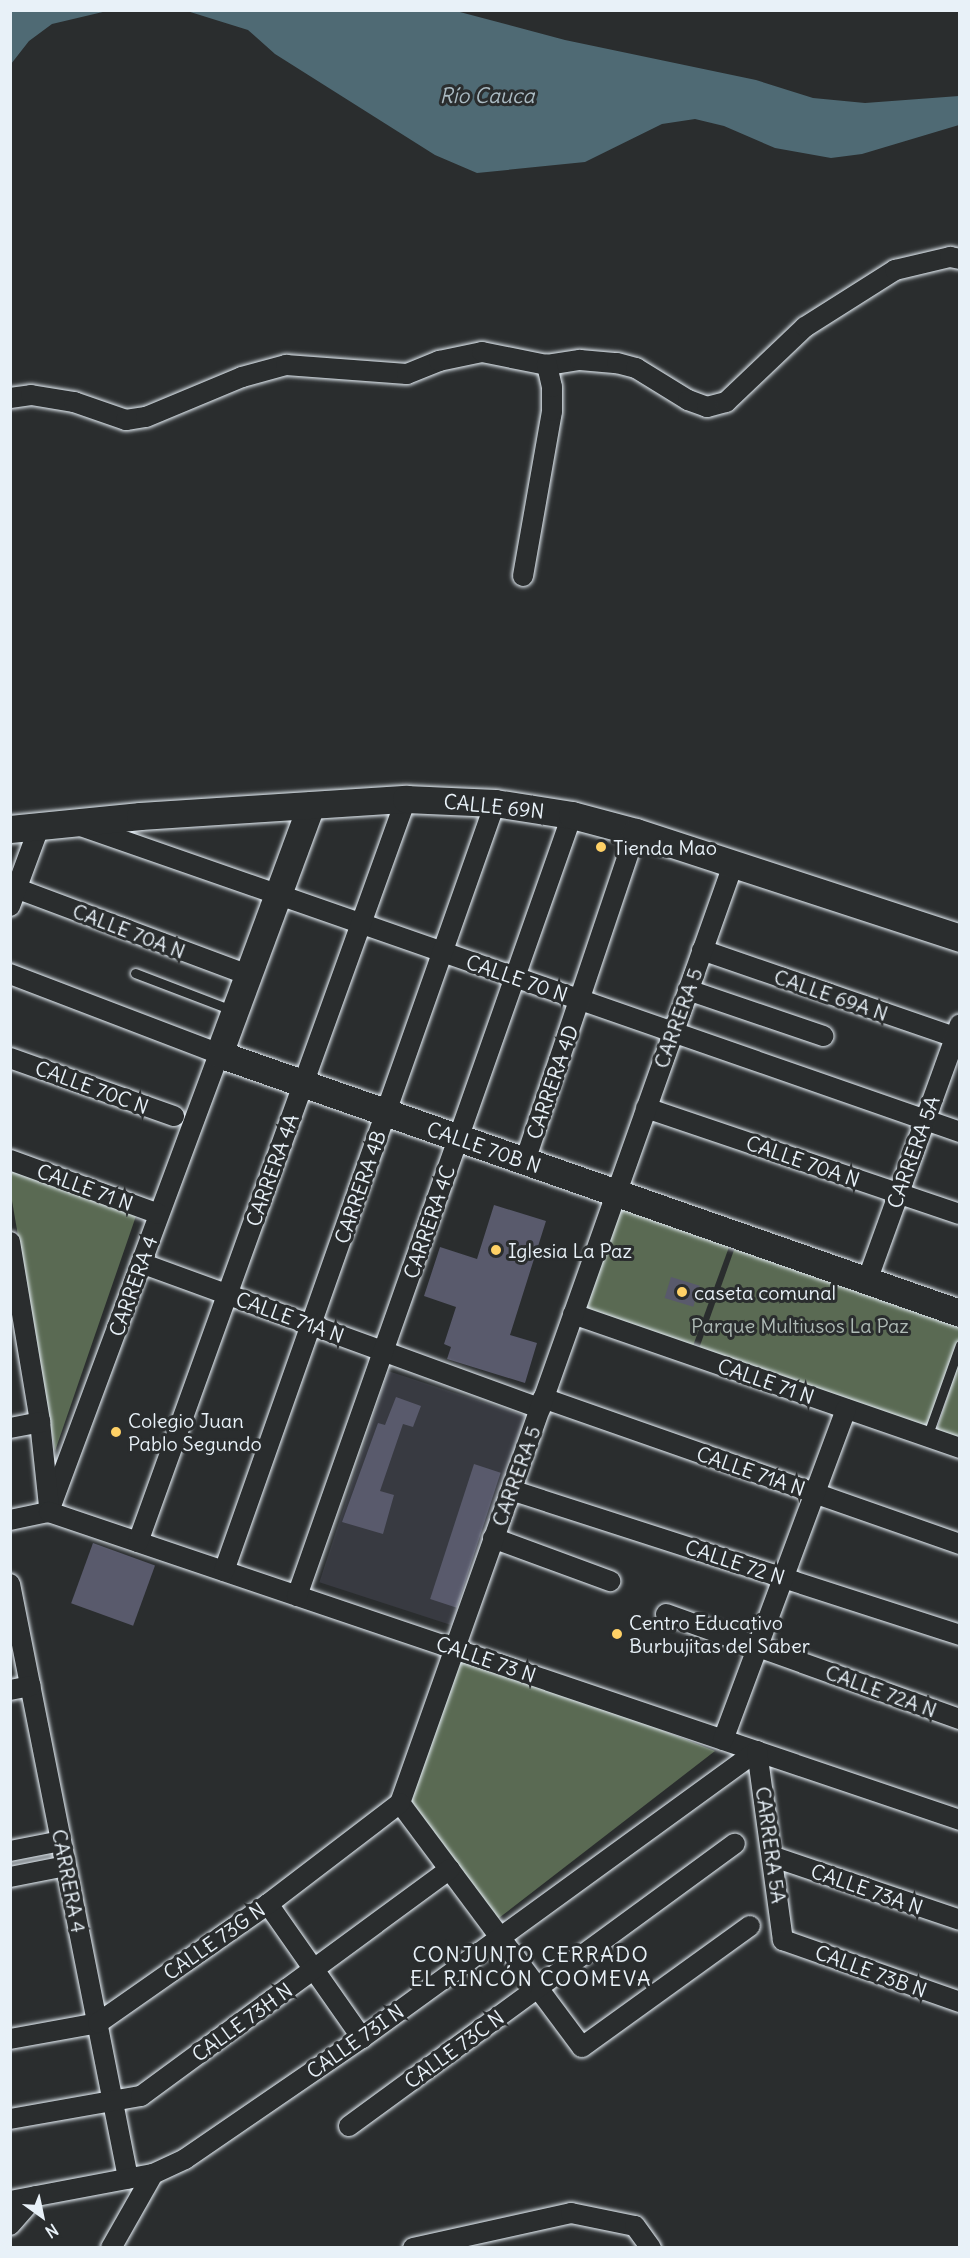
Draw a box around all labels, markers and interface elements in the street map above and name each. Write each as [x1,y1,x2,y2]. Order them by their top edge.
water label: Río Cauca [439,83,535,109]
street label: CALLE 69N [442,789,546,823]
place label: Tienda Mao [613,835,717,859]
marker: Tienda Mao [594,840,608,854]
street label: CALLE 70A N [69,899,189,963]
street label: CALLE 70 N [463,949,571,1007]
street label: CALLE 69A N [771,964,891,1026]
street label: CARRERA 5 [649,965,707,1071]
street label: CARRERA 4D [521,1022,583,1142]
street label: CALLE 70C N [32,1055,152,1119]
street label: CARRERA 5A [882,1093,944,1211]
street label: CARRERA 4A [241,1110,303,1230]
street label: CALLE 70B N [424,1116,544,1178]
street label: CARRERA 4B [329,1127,391,1247]
street label: CALLE 70A N [743,1130,863,1192]
street label: CALLE 71 N [34,1159,136,1215]
street label: CARRERA 4C [398,1162,460,1282]
street label: CARRERA 4 [104,1233,162,1339]
place label: Iglesia La Paz [508,1238,632,1262]
marker: Iglesia La Paz [489,1243,503,1257]
place label: caseta comunal [694,1280,836,1304]
marker: caseta comunal [675,1285,689,1299]
street label: CALLE 71A N [233,1286,347,1348]
park label: Parque Multiusos La Paz [691,1313,909,1337]
street label: CALLE 71 N [715,1353,817,1409]
place label: Colegio Juan Pablo Segundo [128,1408,262,1455]
street label: CARRERA 5 [487,1423,545,1529]
marker: Colegio Juan Pablo Segundo [109,1425,123,1439]
street label: CALLE 71A N [693,1441,809,1501]
street label: CALLE 72 N [682,1535,788,1589]
place label: Centro Educativo Burbujitas del Saber [629,1610,810,1657]
marker: Centro Educativo Burbujitas del Saber [610,1627,624,1641]
street label: CALLE 73 N [433,1631,539,1687]
street label: CALLE 72A N [822,1660,940,1722]
street label: CARRERA 5A [751,1785,791,1905]
street label: CARRERA 4 [47,1827,91,1935]
street label: CALLE 73A N [808,1859,926,1919]
street label: CALLE 73G N [159,1897,269,1985]
street label: CALLE 73B N [812,1940,930,2002]
district label: CONJUNTO CERRADO EL RINCÓN COOMEVA [410,1942,652,1992]
street label: CALLE 73H N [187,1978,297,2066]
street label: CALLE 73I N [302,1999,408,2083]
street label: CALLE 73C N [400,2005,508,2093]
north arrow [12,2186,72,2246]
text: N [42,2220,62,2242]

